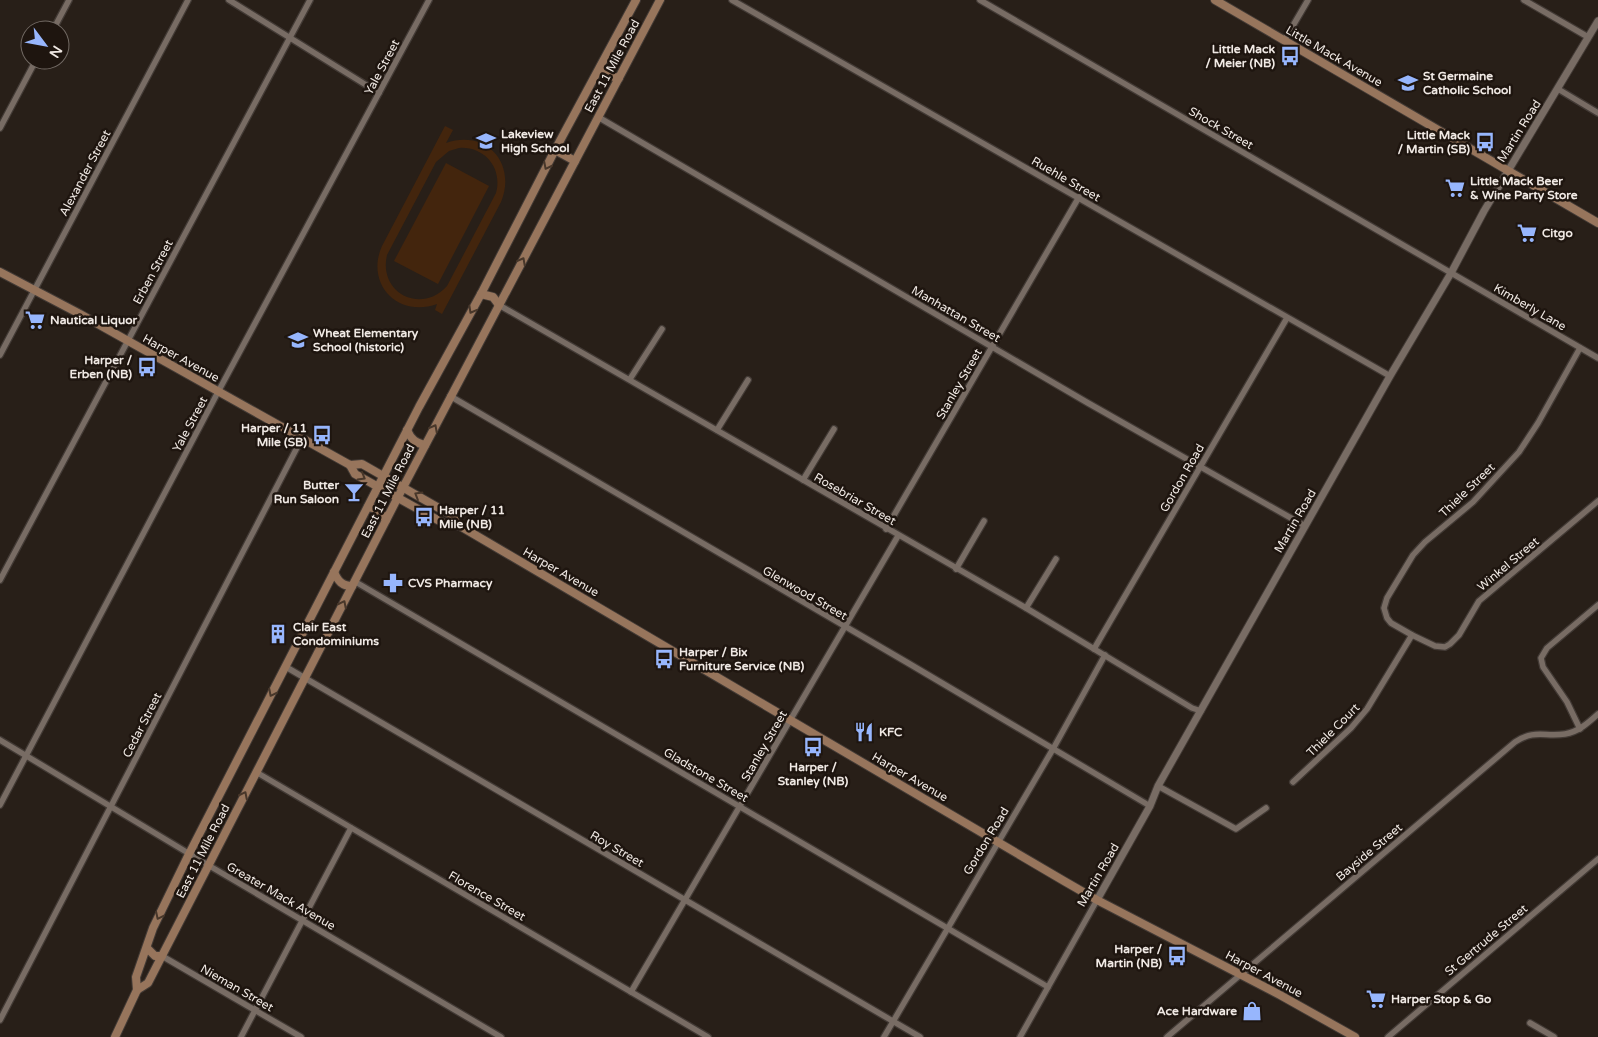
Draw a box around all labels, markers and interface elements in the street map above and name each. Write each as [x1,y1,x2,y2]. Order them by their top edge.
street label: East 11 Mile Road [582,17,642,115]
north arrow [20,20,70,70]
street label: Little Mack Avenue [1283,23,1385,89]
street label: Yale Street [362,37,403,97]
text: N [45,42,66,61]
place label: Little Mack / Meier (NB) [1205,42,1275,70]
bus stop icon: Little Mack / Meier (NB) [1279,45,1301,67]
place label: St Germaine Catholic School [1423,69,1511,97]
school or university icon: St Germaine Catholic School [1397,72,1419,94]
street label: Martin Road [1494,97,1544,165]
street label: Shock Street [1186,104,1256,152]
street label: Alexander Street [56,127,114,218]
place label: Lakeview High School [501,127,570,156]
place label: Little Mack / Martin (SB) [1398,128,1470,156]
school or university icon: Lakeview High School [475,130,497,152]
bus stop icon: Little Mack / Martin (SB) [1474,131,1496,153]
street label: Ruehle Street [1029,154,1103,205]
one-way arrow [543,161,553,170]
place label: Little Mack Beer & Wine Party Store [1470,174,1578,203]
supermarket icon: Little Mack Beer & Wine Party Store [1444,177,1466,199]
supermarket icon: Citgo [1516,222,1538,244]
place label: Citgo [1542,226,1573,241]
street label: Erben Street [130,237,176,307]
one-way arrow [516,258,526,267]
street label: Kimberly Lane [1491,281,1569,333]
street label: Manhattan Street [909,283,1003,345]
one-way arrow [468,305,478,314]
supermarket icon: Nautical Liquor [24,309,46,331]
place label: Nautical Liquor [50,313,138,328]
place label: Wheat Elementary School (historic) [313,326,419,354]
school or university icon: Wheat Elementary School (historic) [287,329,309,351]
street label: Harper Avenue [140,331,222,385]
street label: Stanley Street [933,346,985,422]
place label: Harper / Erben (NB) [70,353,132,381]
bus stop icon: Harper / Erben (NB) [136,356,158,378]
street label: Yale Street [170,394,211,454]
place label: Harper / 11 Mile (SB) [241,421,307,449]
bus stop icon: Harper / 11 Mile (SB) [311,424,333,446]
one-way arrow [428,424,438,433]
street label: Gordon Road [1157,441,1207,515]
street label: East 11 Mile Road [358,442,418,540]
street label: Thiele Street [1436,460,1498,520]
street label: Rosebriar Street [812,470,899,528]
one-way arrow [357,471,366,481]
place label: Butter Run Saloon [274,478,339,506]
bar icon: Butter Run Saloon [343,481,365,503]
street label: Martin Road [1271,487,1319,555]
one-way arrow [415,492,424,502]
place label: Harper / 11 Mile (NB) [439,503,505,531]
bus stop icon: Harper / 11 Mile (NB) [413,506,435,528]
street label: Winkel Street [1474,534,1542,594]
street label: Harper Avenue [521,545,602,600]
street label: Glenwood Street [760,563,850,623]
pharmacy icon: CVS Pharmacy [382,572,404,594]
place label: CVS Pharmacy [408,576,493,591]
one-way arrow [337,600,347,609]
place label: Clair East Condominiums [293,620,379,648]
building icon: Clair East Condominiums [267,623,289,645]
place label: Harper / Bix Furniture Service (NB) [679,645,804,673]
bus stop icon: Harper / Bix Furniture Service (NB) [653,648,675,670]
one-way arrow [268,688,278,697]
street label: Cedar Street [120,690,165,760]
street label: Thiele Court [1304,700,1363,759]
street label: Stanley Street [738,708,790,784]
restaurant icon: KFC [853,721,875,743]
place label: KFC [879,725,903,739]
bus stop icon: Harper / Stanley (NB) [802,736,824,758]
street label: Gladstone Street [661,745,751,805]
street label: Harper Avenue [870,750,951,805]
place label: Harper / Stanley (NB) [778,760,848,789]
one-way arrow [238,791,248,800]
street label: East 11 Mile Road [173,802,233,900]
street label: Gordon Road [960,805,1012,877]
street label: Bayside Street [1333,820,1405,884]
street label: Roy Street [588,828,647,870]
street label: Martin Road [1074,841,1122,909]
street label: Greater Mack Avenue [224,859,338,933]
street label: Florence Street [446,868,528,924]
street label: St Gertrude Street [1442,901,1530,979]
one-way arrow [154,911,165,920]
place label: Harper / Martin (NB) [1096,942,1162,970]
bus stop icon: Harper / Martin (NB) [1166,945,1188,967]
street label: Harper Avenue [1223,948,1305,1000]
street label: Nieman Street [198,961,276,1015]
supermarket icon: Harper Stop & Go [1365,988,1387,1010]
place label: Harper Stop & Go [1391,992,1491,1007]
shop icon: Ace Hardware [1241,1000,1263,1022]
place label: Ace Hardware [1157,1004,1237,1018]

